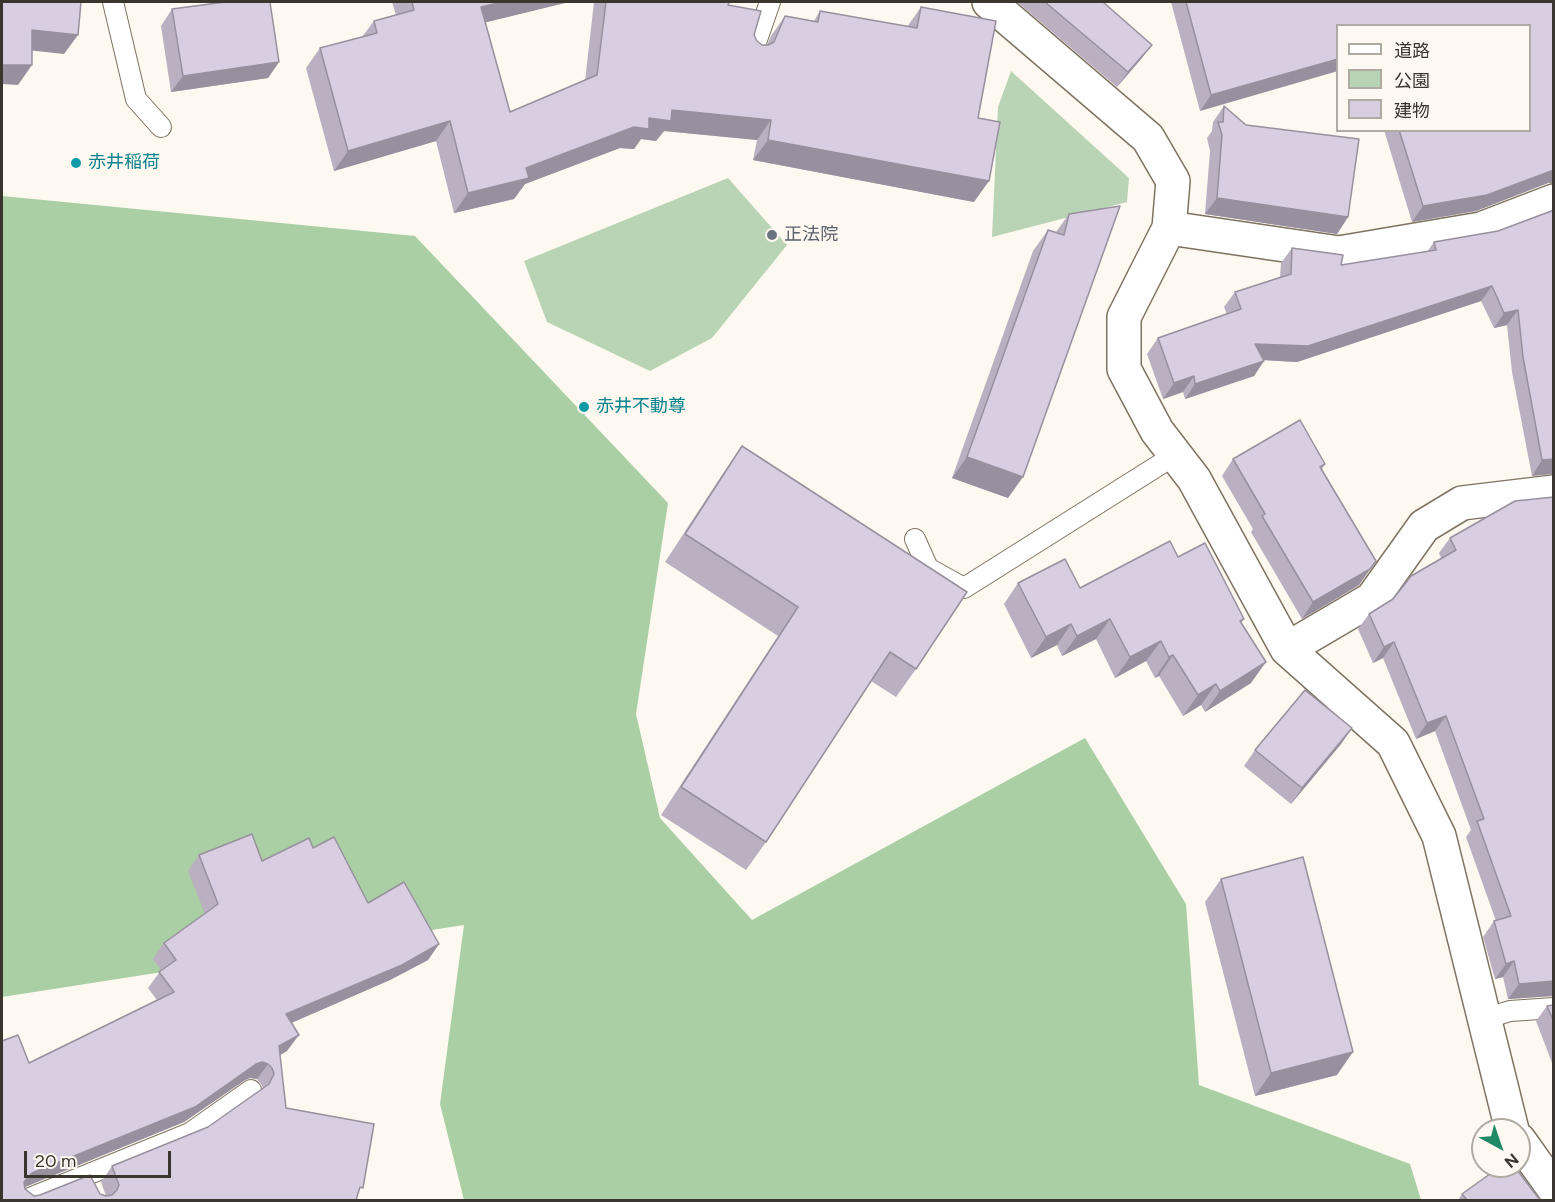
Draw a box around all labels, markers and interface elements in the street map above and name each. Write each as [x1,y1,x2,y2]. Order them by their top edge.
legend [1336,24,1531,132]
text: 道路 [1394,40,1430,62]
text: 公園 [1394,70,1430,92]
text: 建物 [1394,100,1430,122]
place label: 赤井稲荷 [88,152,160,174]
marker: 赤井稲荷 [69,156,83,170]
place label: 正法院 [784,224,838,246]
marker: 正法院 [765,228,779,242]
place label: 赤井不動尊 [596,396,686,418]
marker: 赤井不動尊 [577,400,591,414]
north arrow [1471,1118,1531,1178]
scale bar [27,1139,174,1177]
text: N [1501,1149,1522,1172]
text: 20 m [35,1150,76,1172]

